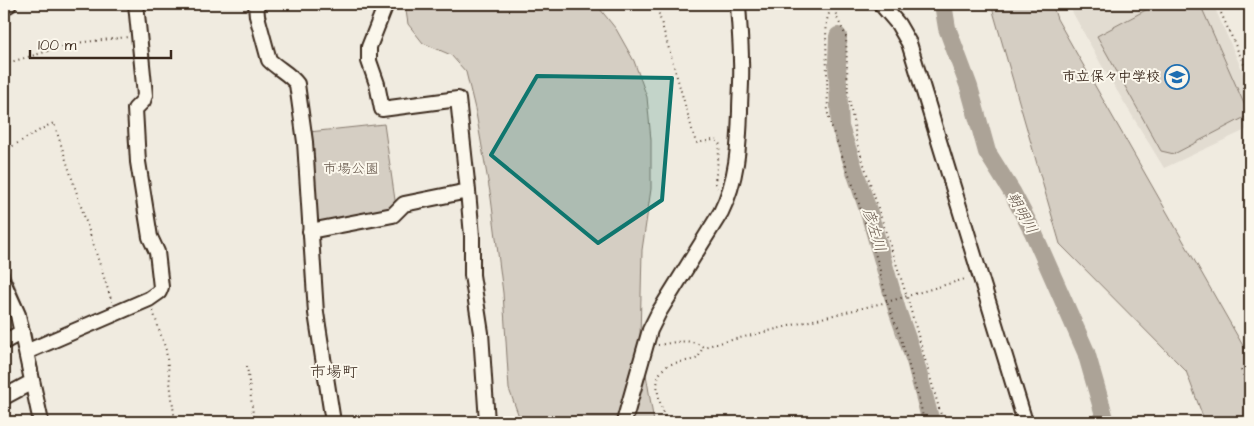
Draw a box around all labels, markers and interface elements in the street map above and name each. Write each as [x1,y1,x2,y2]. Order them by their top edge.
scale bar [30,28,171,60]
text: 100 m [38,35,77,56]
school or university icon: 市立保々中学校 [1164,64,1190,90]
place label: 市立保々中学校 [1062,67,1160,87]
park label: 市場公園 [323,159,379,179]
water label: 朝明川 [1002,188,1042,238]
water label: 彦左川 [857,205,891,255]
district label: 市場町 [310,361,358,383]

